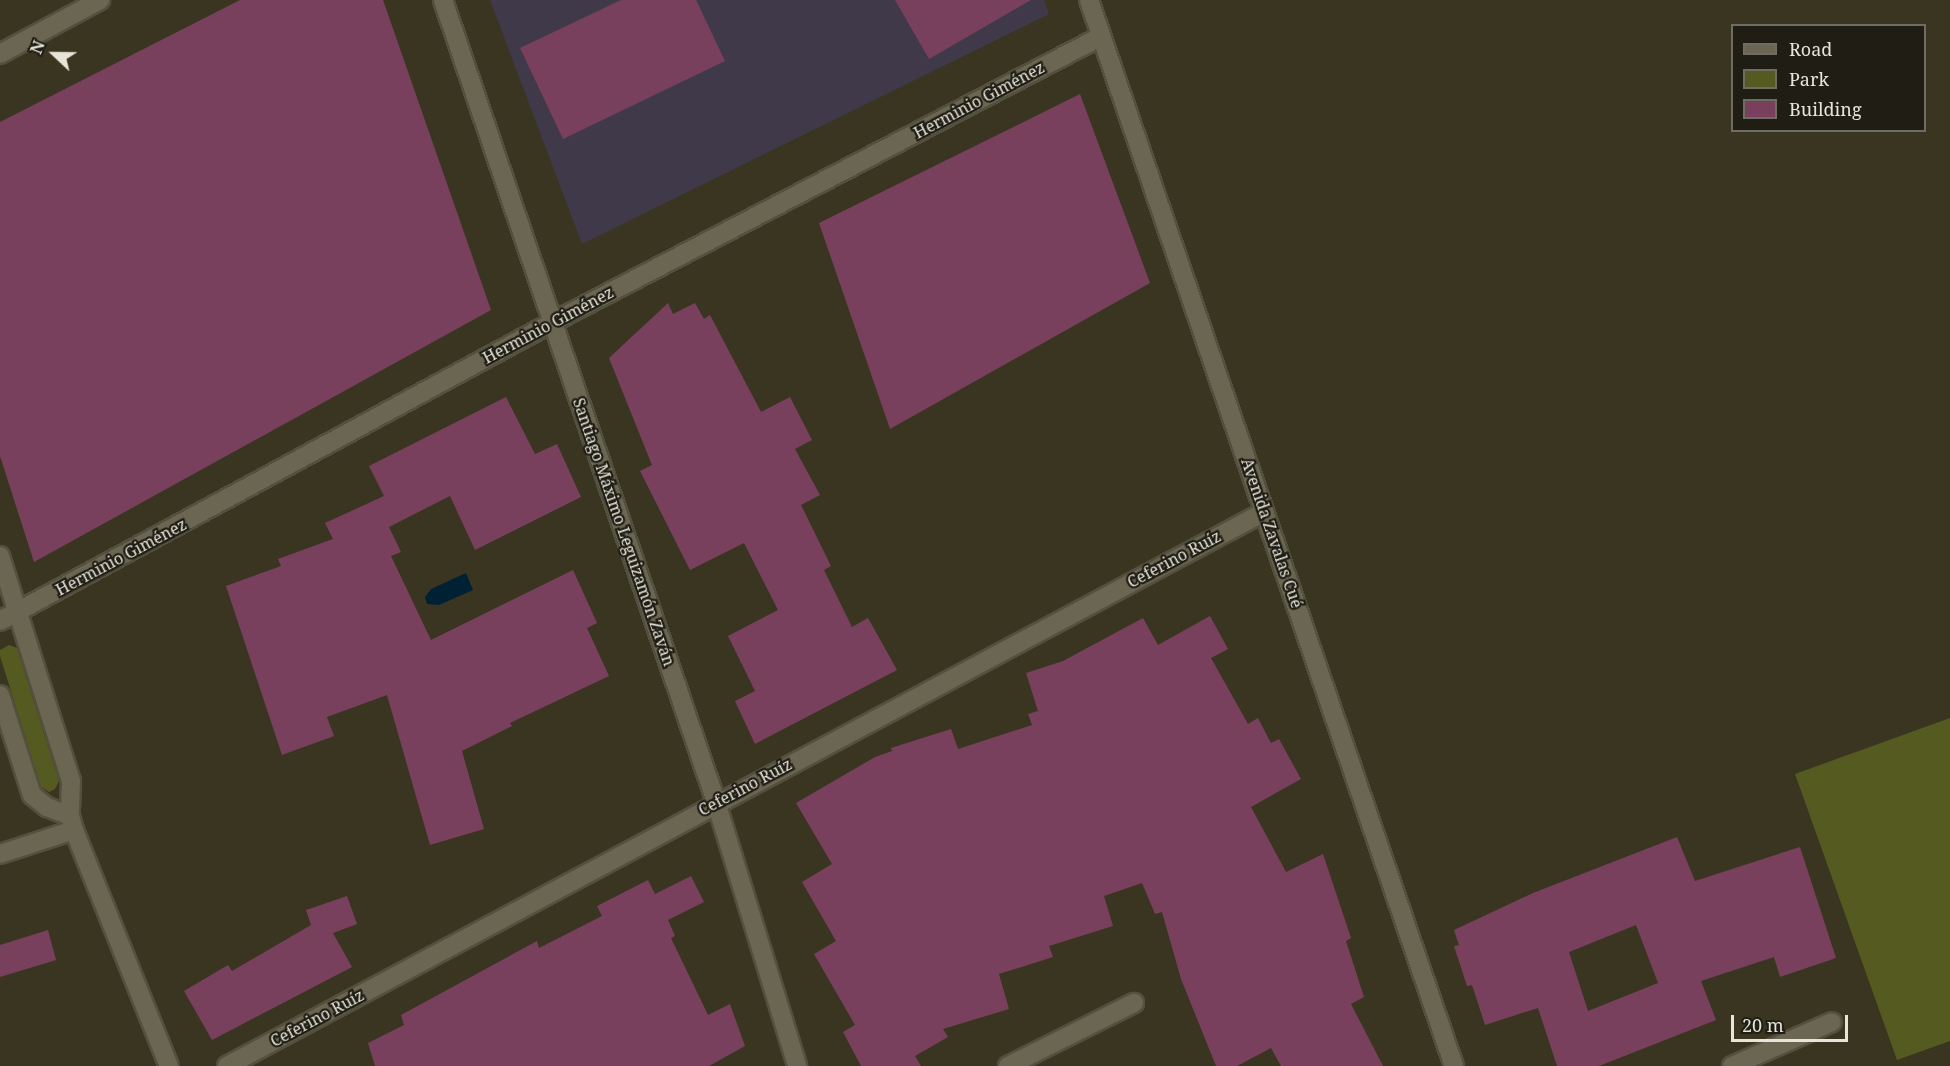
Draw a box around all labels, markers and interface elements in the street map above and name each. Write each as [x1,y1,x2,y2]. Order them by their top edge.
north arrow [24,24,84,84]
legend [1731,24,1926,132]
text: N [25,37,50,57]
text: Road [1789,37,1832,61]
street label: Herminio Giménez [910,57,1048,143]
text: Park [1789,67,1829,91]
text: Building [1789,97,1862,121]
street label: Herminio Giménez [479,282,617,368]
street label: Santiago Máximo Leguizamón Zaván [569,395,679,669]
street label: Avenida Zavalas Cué [1237,456,1307,610]
street label: Herminio Giménez [52,514,190,600]
street label: Ceferino Ruíz [1124,526,1224,592]
street label: Ceferino Ruíz [695,754,795,820]
street label: Ceferino Ruíz [267,985,367,1051]
scale bar [1734,1003,1851,1041]
text: 20 m [1742,1013,1784,1037]

